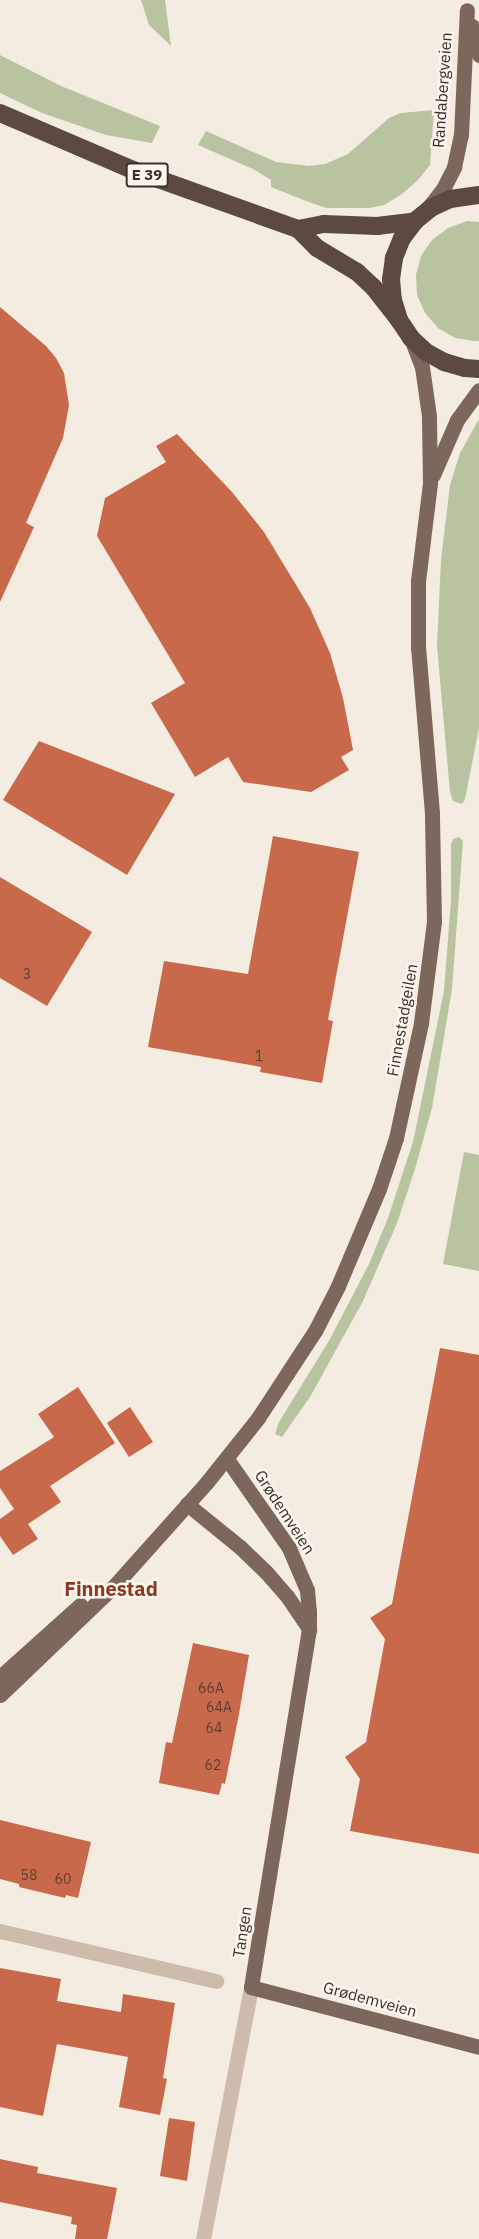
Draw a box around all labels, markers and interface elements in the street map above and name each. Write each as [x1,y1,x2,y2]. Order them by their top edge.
street label: Randabergveien [428,31,456,149]
road number: E 39 [124,163,170,187]
street label: Finnestadgeilen [383,962,421,1078]
house number: 3 [23,966,31,982]
house number: 1 [255,1048,263,1064]
street label: Grødemveien [251,1466,319,1558]
district label: Finnestad [64,1576,158,1600]
house number: 66A [198,1680,224,1696]
house number: 64A [206,1699,232,1715]
house number: 64 [206,1720,222,1736]
house number: 62 [205,1757,221,1773]
house number: 58 [21,1867,37,1883]
house number: 60 [55,1871,71,1887]
street label: Tangen [228,1905,256,1959]
street label: Grødemveien [321,1977,419,2021]

